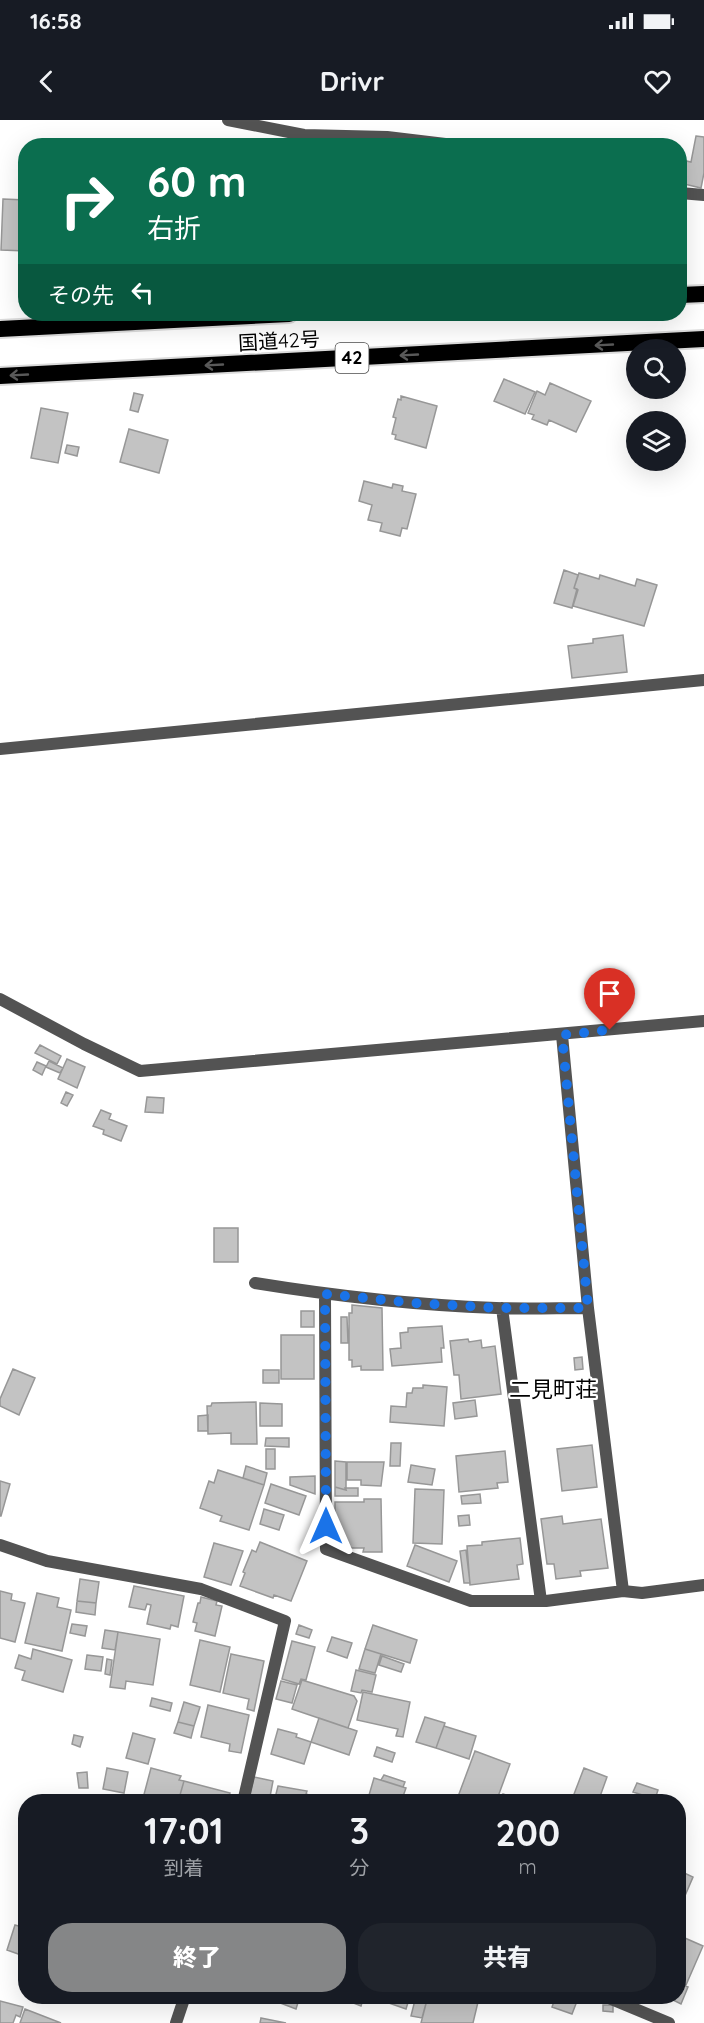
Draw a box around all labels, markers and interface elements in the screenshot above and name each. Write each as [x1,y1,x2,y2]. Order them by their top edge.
text: 16:58 [30,7,81,35]
text: Drivr [320,64,384,98]
icon: back [30,65,63,98]
icon: heart [641,65,674,98]
text: 60 m [147,155,247,208]
icon: right [48,162,126,240]
text: 右折 [147,211,201,245]
icon: left [126,276,159,309]
text: その先 [48,281,114,309]
street label: 国道42号 [238,326,320,355]
one-way arrow [594,339,614,350]
map controls [626,339,686,471]
button: search [626,339,686,399]
road number: 42 [336,343,368,373]
one-way arrow [399,349,419,360]
one-way arrow [205,359,225,370]
one-way arrow [10,370,30,381]
button: layers [626,411,686,471]
pin [584,968,635,1030]
icon: arrive [593,977,626,1010]
district label: 二見町荘 [509,1375,597,1403]
position arrow [294,1494,358,1558]
text: 17:01 [144,1808,224,1853]
text: 3 [350,1808,369,1853]
text: 200 [495,1810,560,1855]
text: m [519,1854,537,1879]
text: 到着 [164,1855,204,1880]
text: 分 [350,1855,370,1880]
button: 終了 [48,1923,346,1992]
button: 共有 [358,1923,656,1992]

